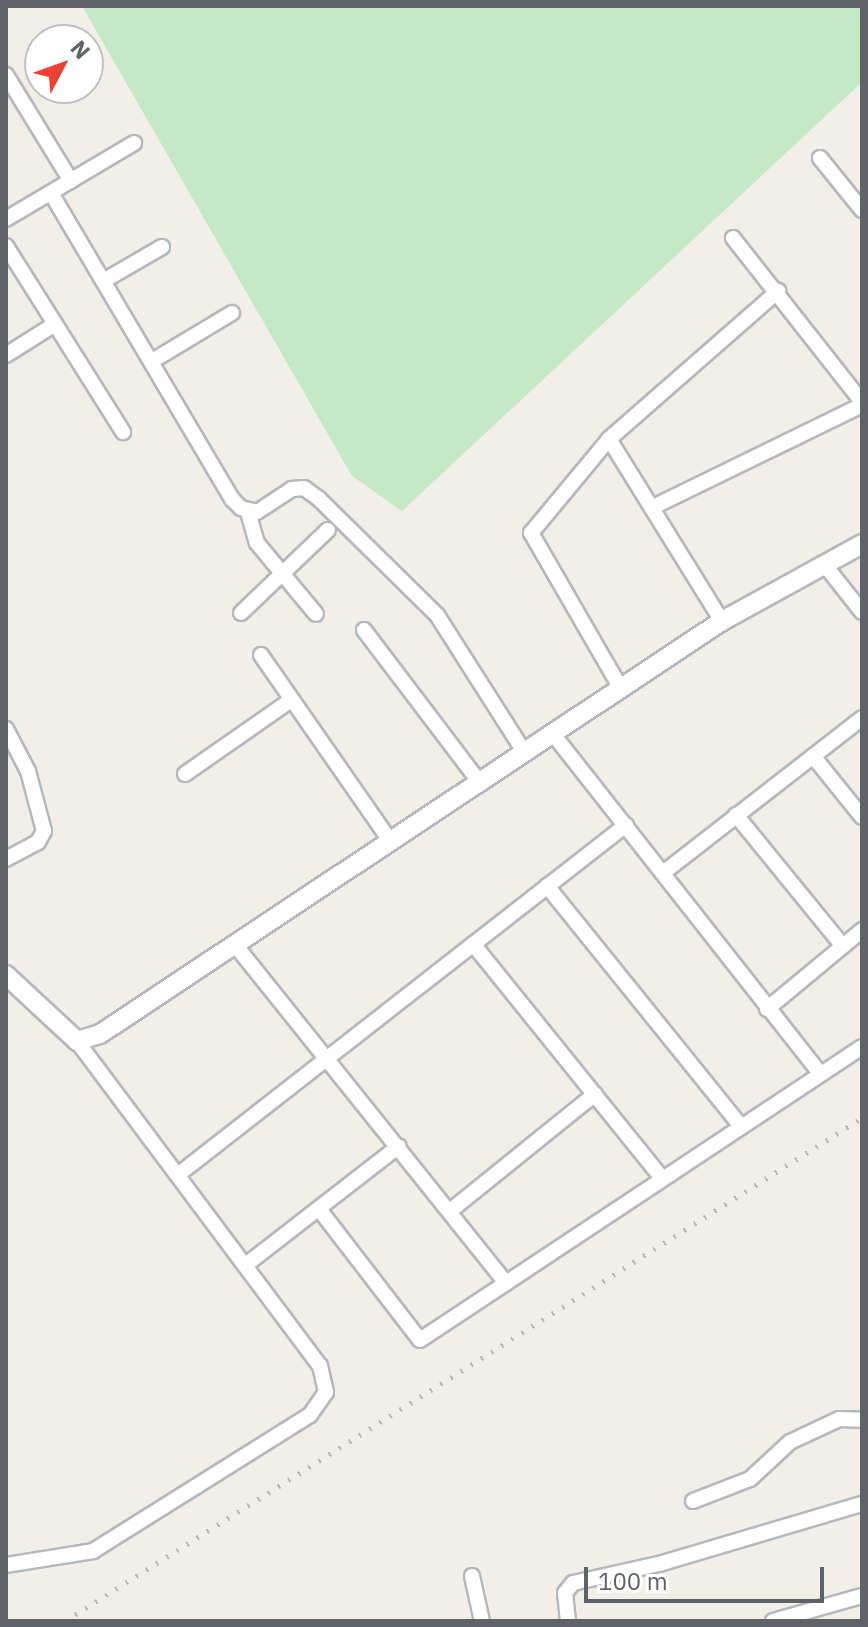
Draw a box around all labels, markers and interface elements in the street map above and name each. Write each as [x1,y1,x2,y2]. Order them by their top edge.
north arrow [24,24,104,104]
text: N [65,34,97,65]
scale bar [588,1551,828,1601]
text: 100 m [598,1565,668,1597]

